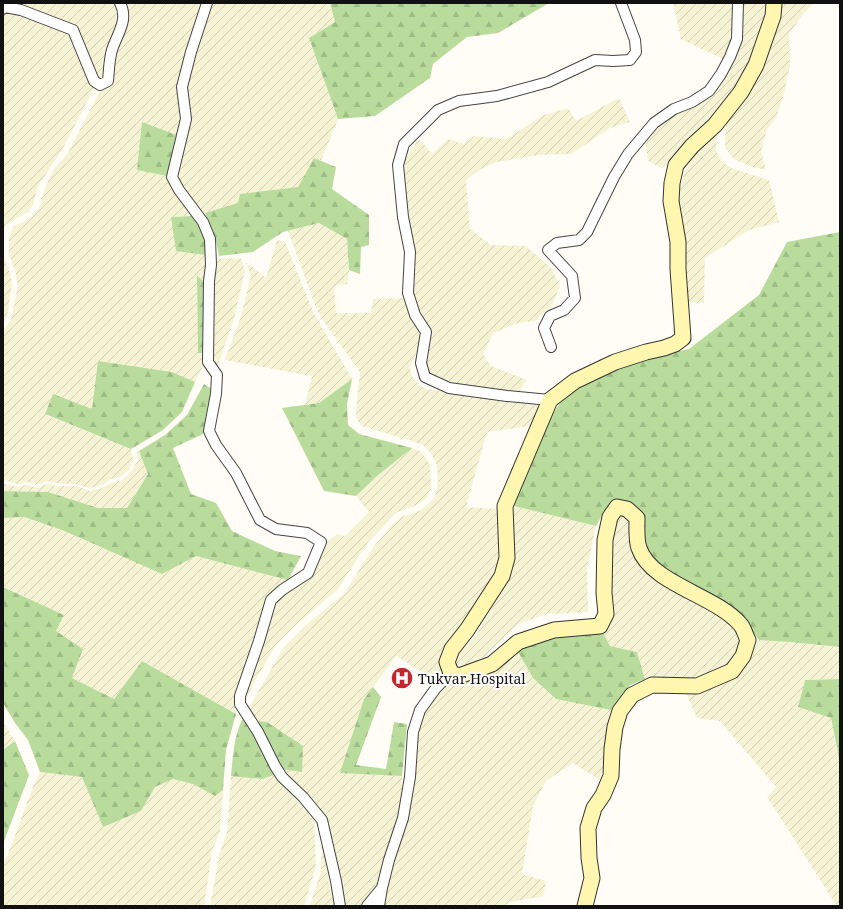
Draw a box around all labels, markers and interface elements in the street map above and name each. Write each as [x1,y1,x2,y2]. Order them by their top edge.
hospital icon: Tukvar Hospital [389,665,415,691]
place label: Tukvar Hospital [418,669,526,688]

